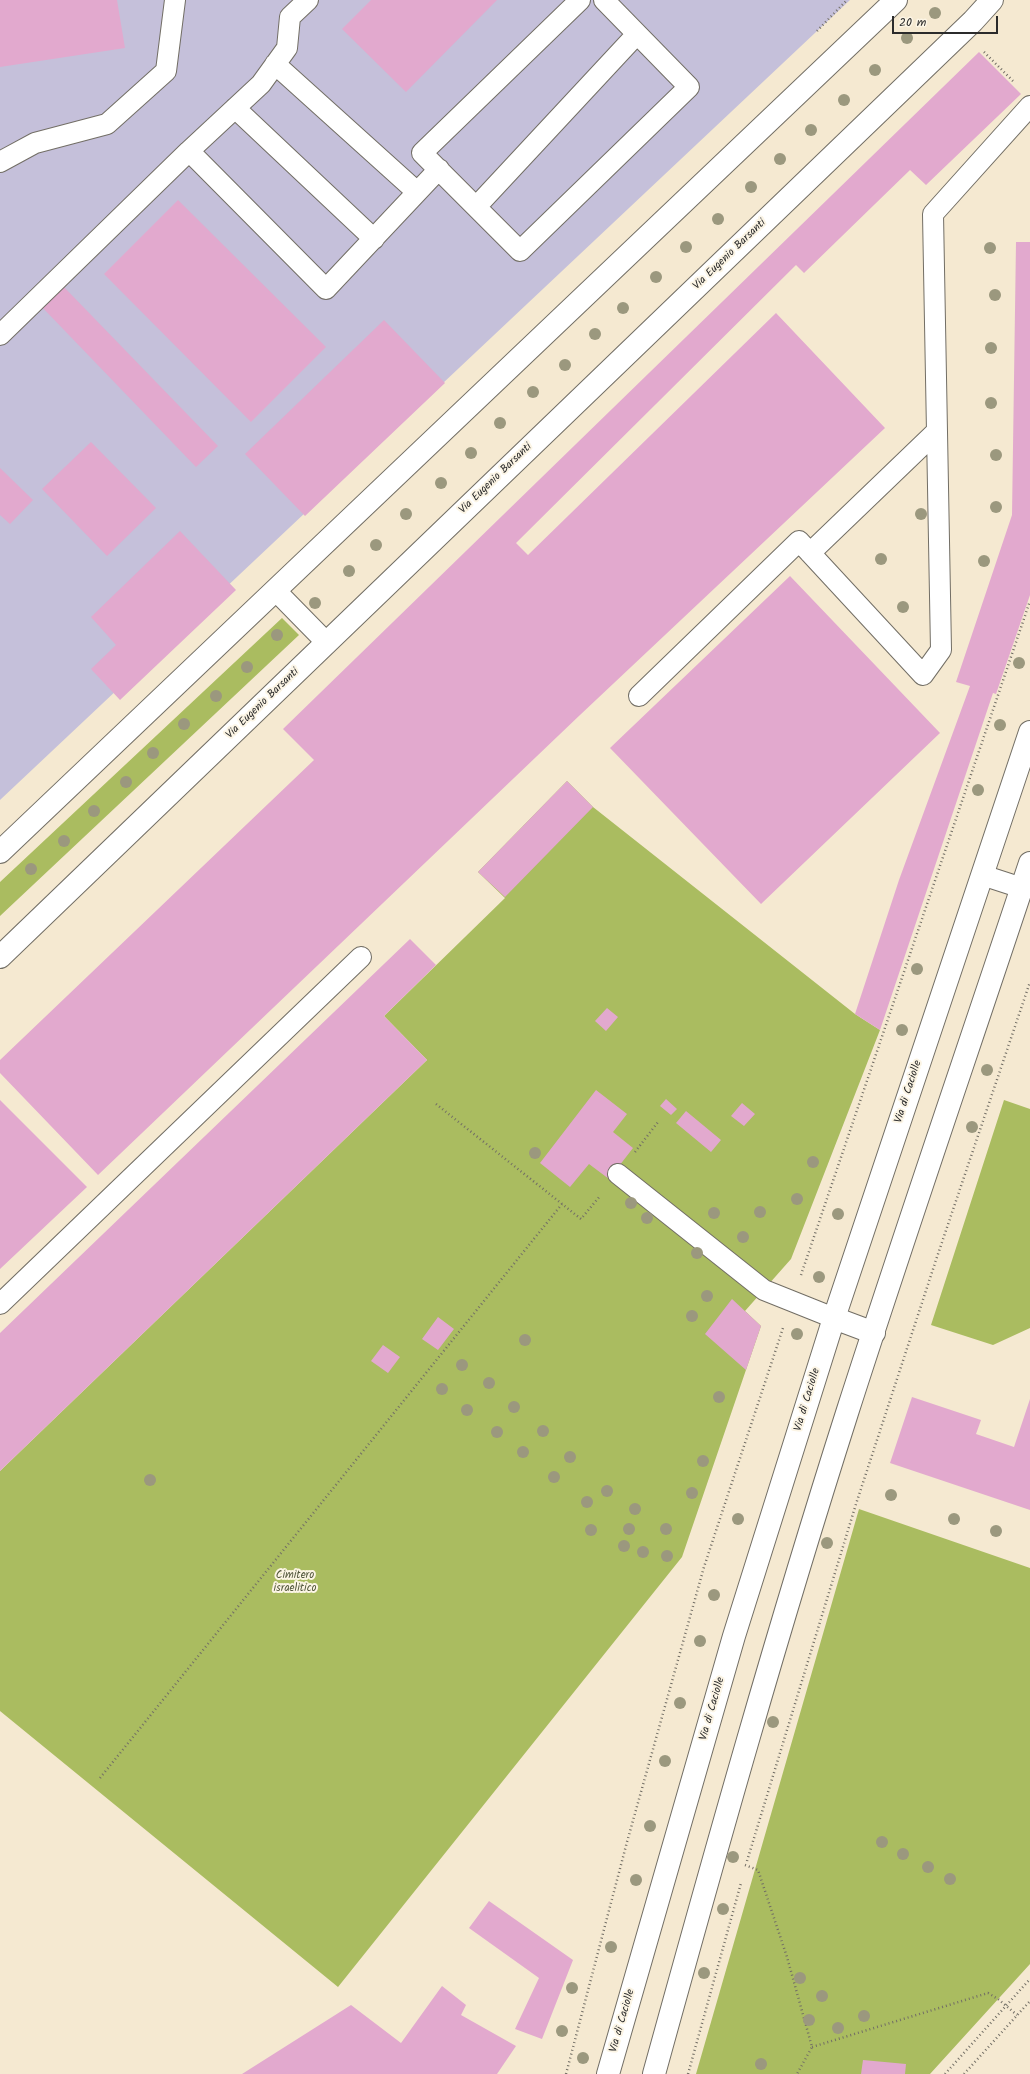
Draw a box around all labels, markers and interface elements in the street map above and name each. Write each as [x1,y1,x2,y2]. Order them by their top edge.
scale bar [894,8,1000,34]
text: 20 m [899,13,926,32]
street label: Via Eugenio Barsanti [691,217,769,293]
street label: Via Eugenio Barsanti [457,441,535,517]
street label: Via Eugenio Barsanti [224,666,302,742]
street label: Via di Caciolle [893,1059,925,1125]
street label: Via di Caciolle [792,1367,824,1433]
park label: Cimitero israelitico [273,1569,317,1595]
street label: Via di Caciolle [698,1676,728,1742]
street label: Via di Caciolle [608,1988,638,2054]

